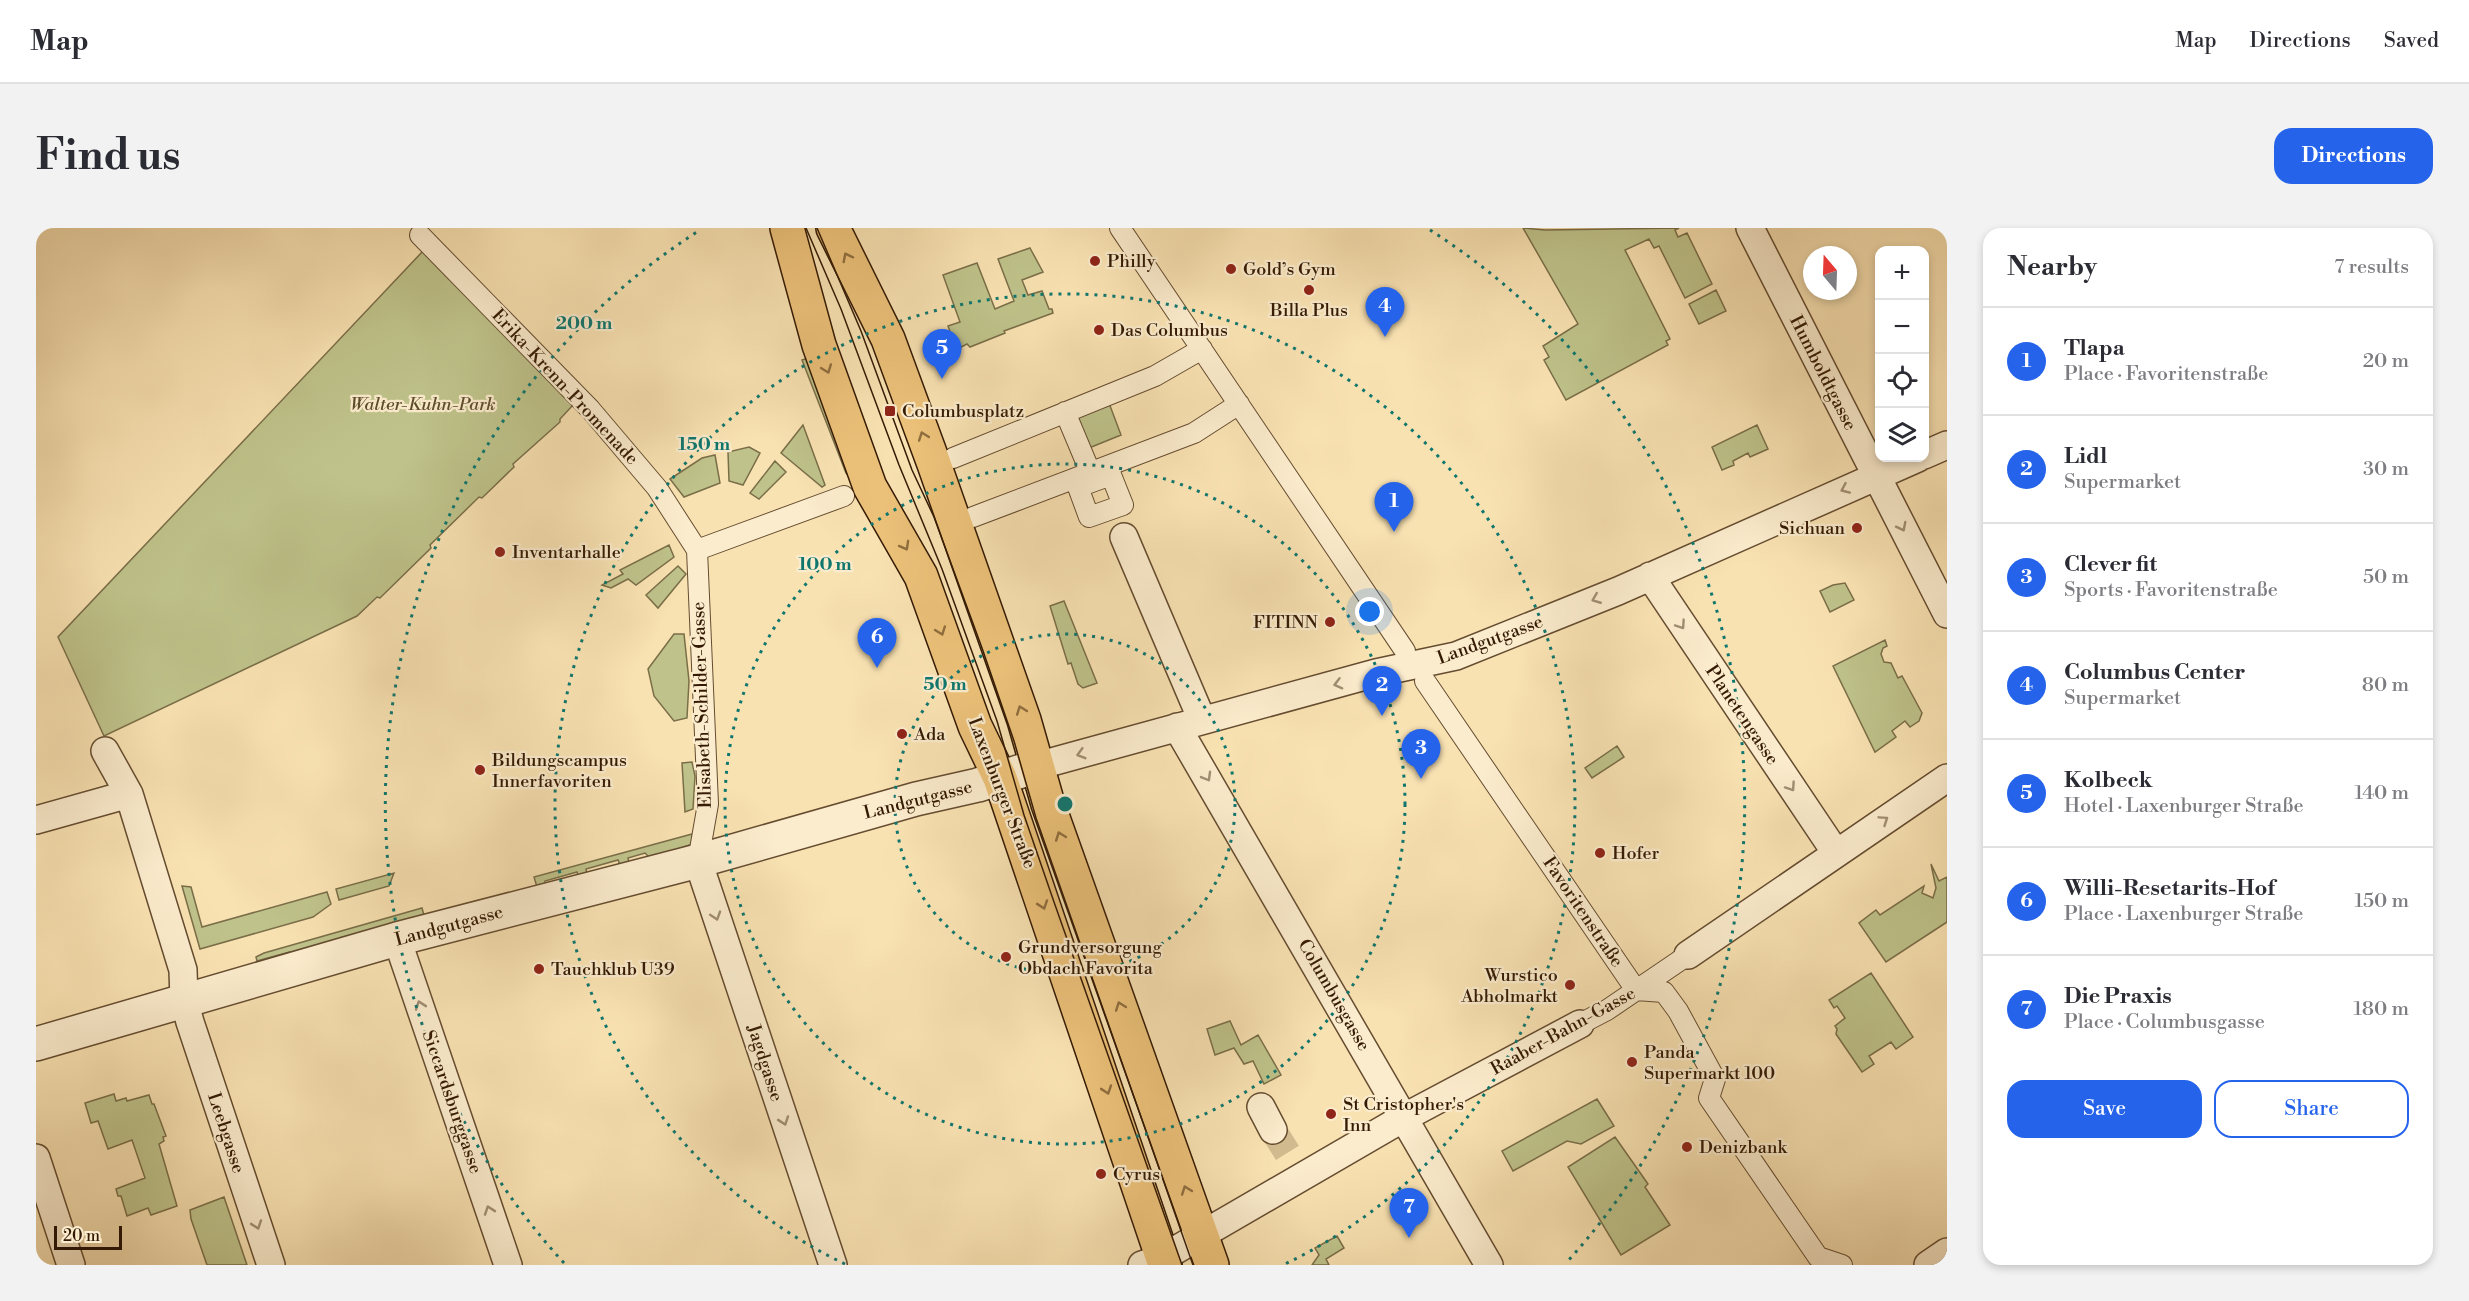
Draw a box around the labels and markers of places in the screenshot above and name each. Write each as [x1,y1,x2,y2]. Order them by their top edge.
place label: Philly [1107,250,1156,273]
marker: Philly [1088,254,1102,268]
place label: Gold’s Gym [1243,258,1336,281]
marker: Gold’s Gym [1224,262,1238,276]
marker: Billa Plus [1302,283,1316,297]
pin: 4 [1366,288,1404,337]
place label: Billa Plus [1269,299,1348,322]
place label: Das Columbus [1111,319,1228,342]
marker: Das Columbus [1092,323,1106,337]
pin: 5 [922,330,962,379]
place label: Columbusplatz [902,400,1024,423]
marker: Columbusplatz [883,404,897,418]
pin: 1 [1374,482,1414,532]
place label: Sichuan [1779,517,1845,540]
marker: Sichuan [1850,521,1864,535]
place label: Inventarhalle [512,541,621,564]
marker: Inventarhalle [493,545,507,559]
place label: FITINN [1253,611,1319,634]
marker: FITINN [1323,615,1337,629]
pin: 6 [858,618,896,668]
pin: 2 [1362,666,1402,716]
place label: Ada [913,723,946,746]
marker: Ada [895,727,909,741]
pin: 3 [1402,730,1440,779]
place label: Bildungscampus Innerfavoriten [491,749,627,793]
marker: Bildungscampus Innerfavoriten [473,763,487,777]
centre of rings [1055,794,1075,814]
place label: Hofer [1612,842,1659,865]
marker: Hofer [1593,846,1607,860]
place label: Grundversorgung Obdach Favorita [1018,936,1162,980]
marker: Grundversorgung Obdach Favorita [999,950,1013,964]
place label: Tauchklub U39 [551,958,675,981]
marker: Tauchklub U39 [532,962,546,976]
place label: Wurstico Abholmarkt [1460,964,1559,1008]
marker: Wurstico Abholmarkt [1563,978,1577,992]
place label: Panda Supermarkt 100 [1644,1041,1775,1085]
marker: Panda Supermarkt 100 [1625,1055,1639,1069]
place label: St Cristopher's Inn [1343,1093,1464,1137]
marker: St Cristopher's Inn [1324,1107,1338,1121]
place label: Denizbank [1699,1136,1788,1159]
marker: Denizbank [1680,1140,1694,1154]
place label: Cyrus [1113,1163,1160,1186]
marker: Cyrus [1094,1167,1108,1181]
pin: 7 [1390,1188,1428,1238]

